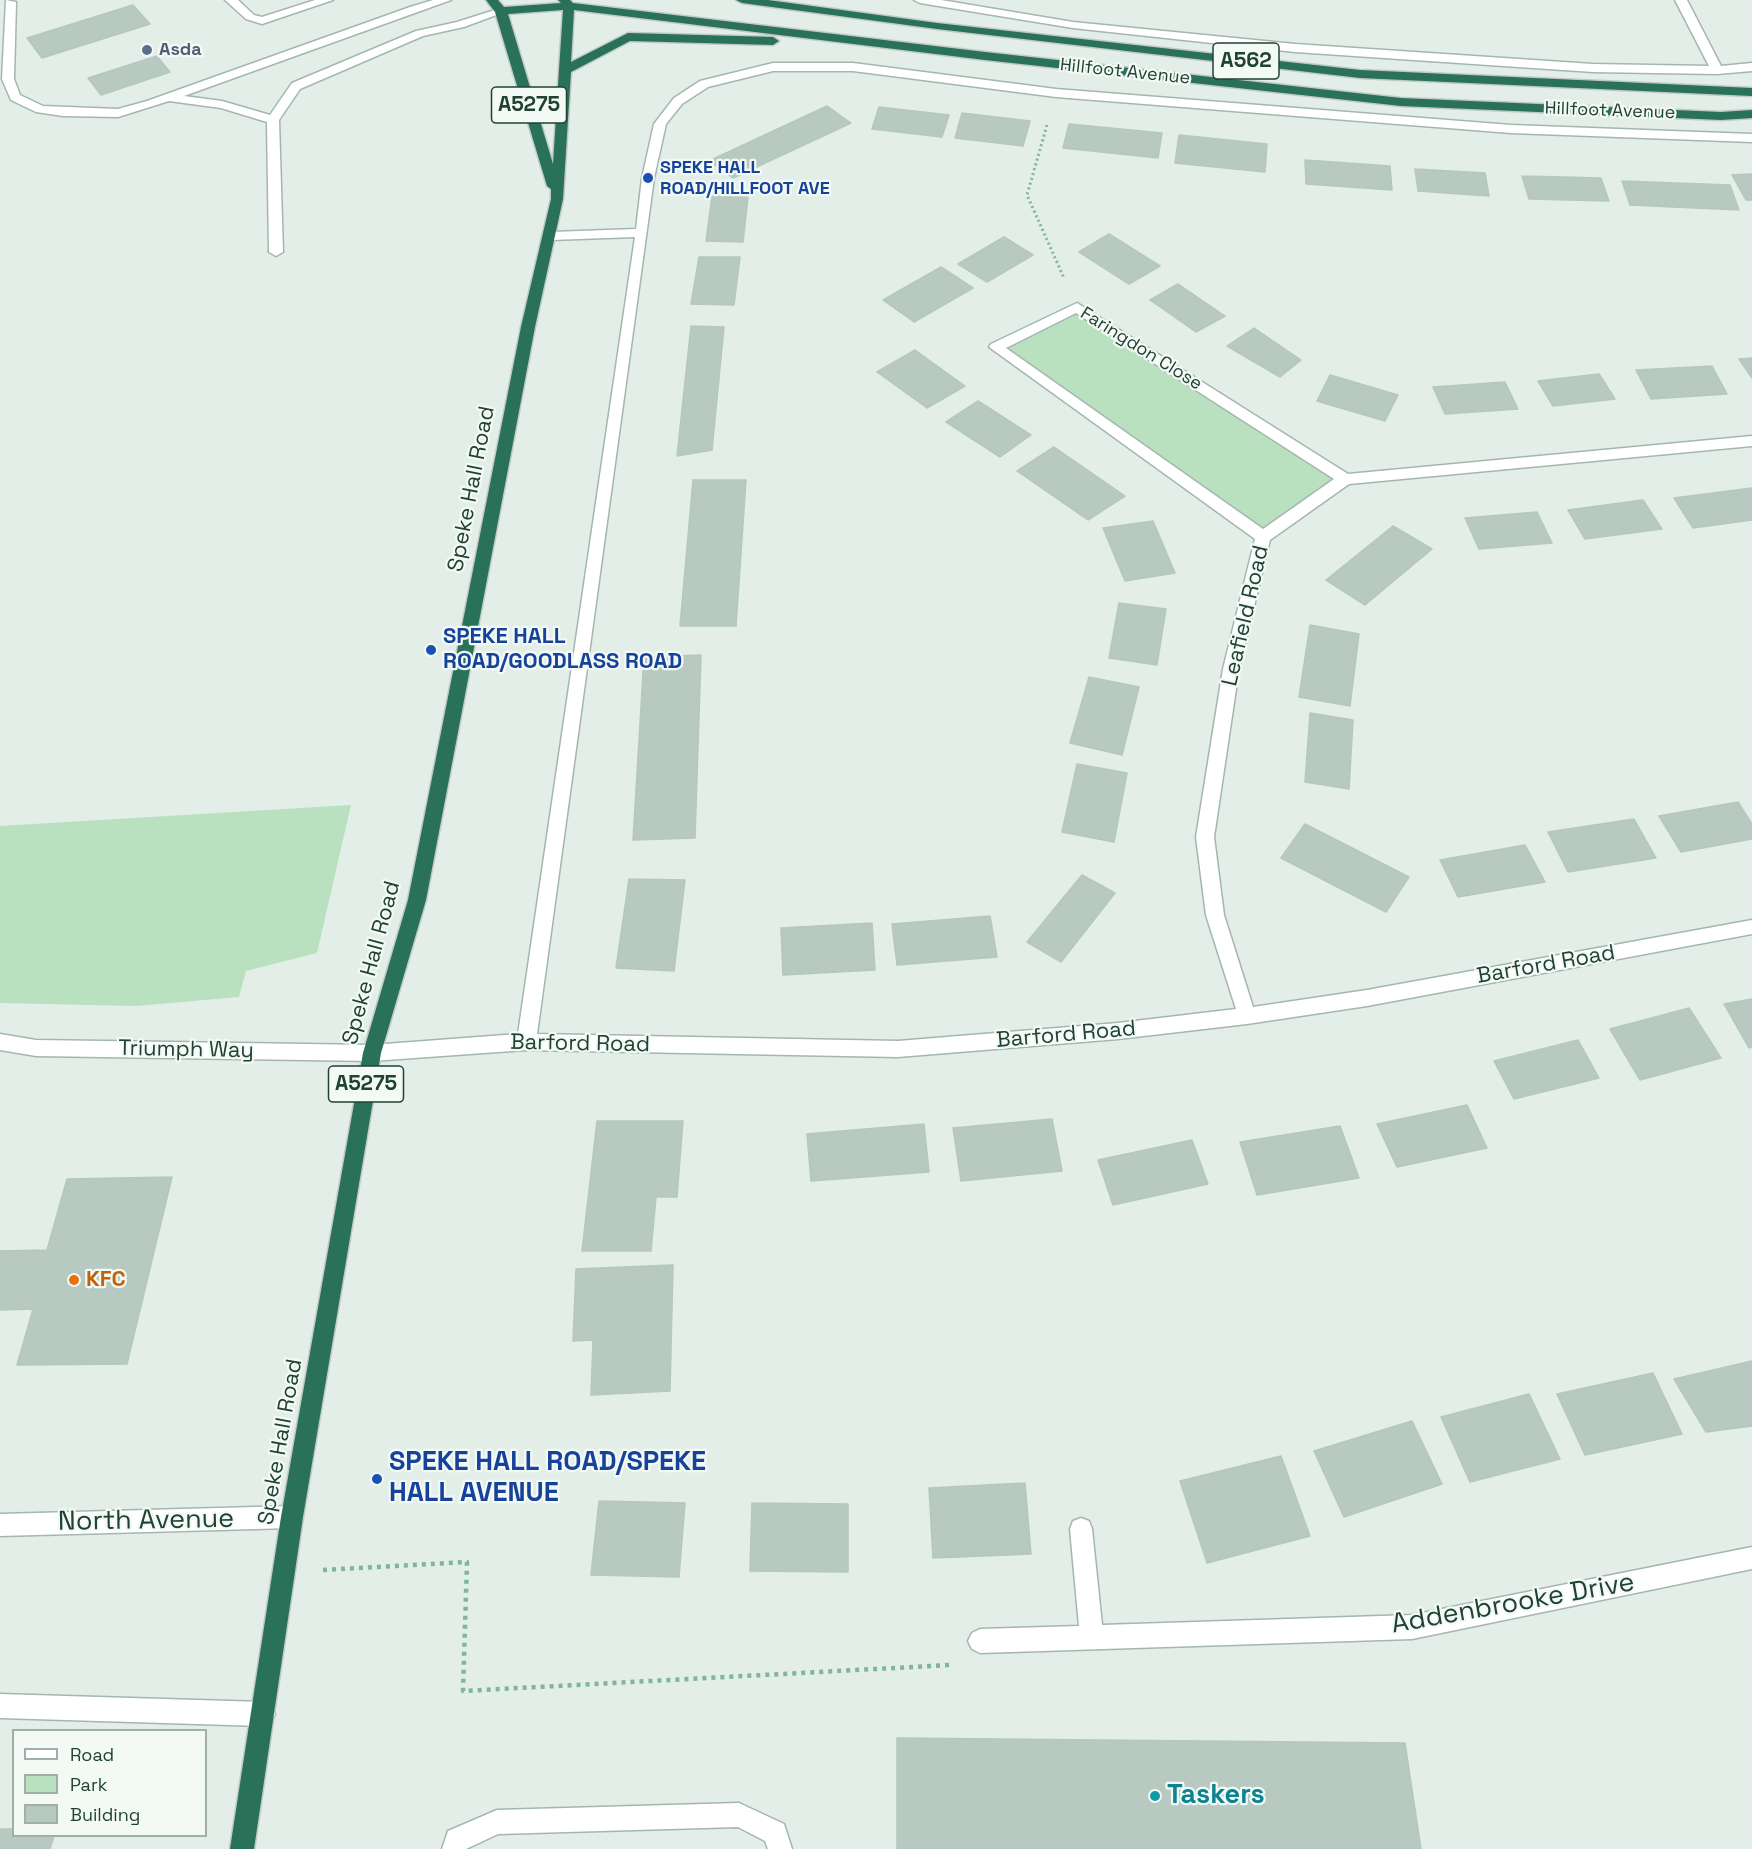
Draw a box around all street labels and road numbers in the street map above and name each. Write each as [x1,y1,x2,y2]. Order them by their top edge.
road number: A562 [1213,43,1279,79]
street label: Hillfoot Avenue [1059,54,1191,90]
road number: A5275 [492,87,566,123]
street label: Hillfoot Avenue [1544,98,1676,124]
street label: Faringdon Close [1076,303,1206,395]
street label: Speke Hall Road [443,404,501,574]
street label: Leafield Road [1217,543,1275,689]
street label: Speke Hall Road [337,878,407,1048]
street label: Barford Road [1475,940,1617,990]
street label: Barford Road [995,1016,1137,1054]
street label: Barford Road [510,1030,650,1058]
street label: Triumph Way [118,1036,254,1064]
road number: A5275 [328,1066,404,1102]
street label: Speke Hall Road [253,1357,309,1527]
street label: North Avenue [58,1503,234,1539]
street label: Addenbrooke Drive [1389,1567,1637,1641]

